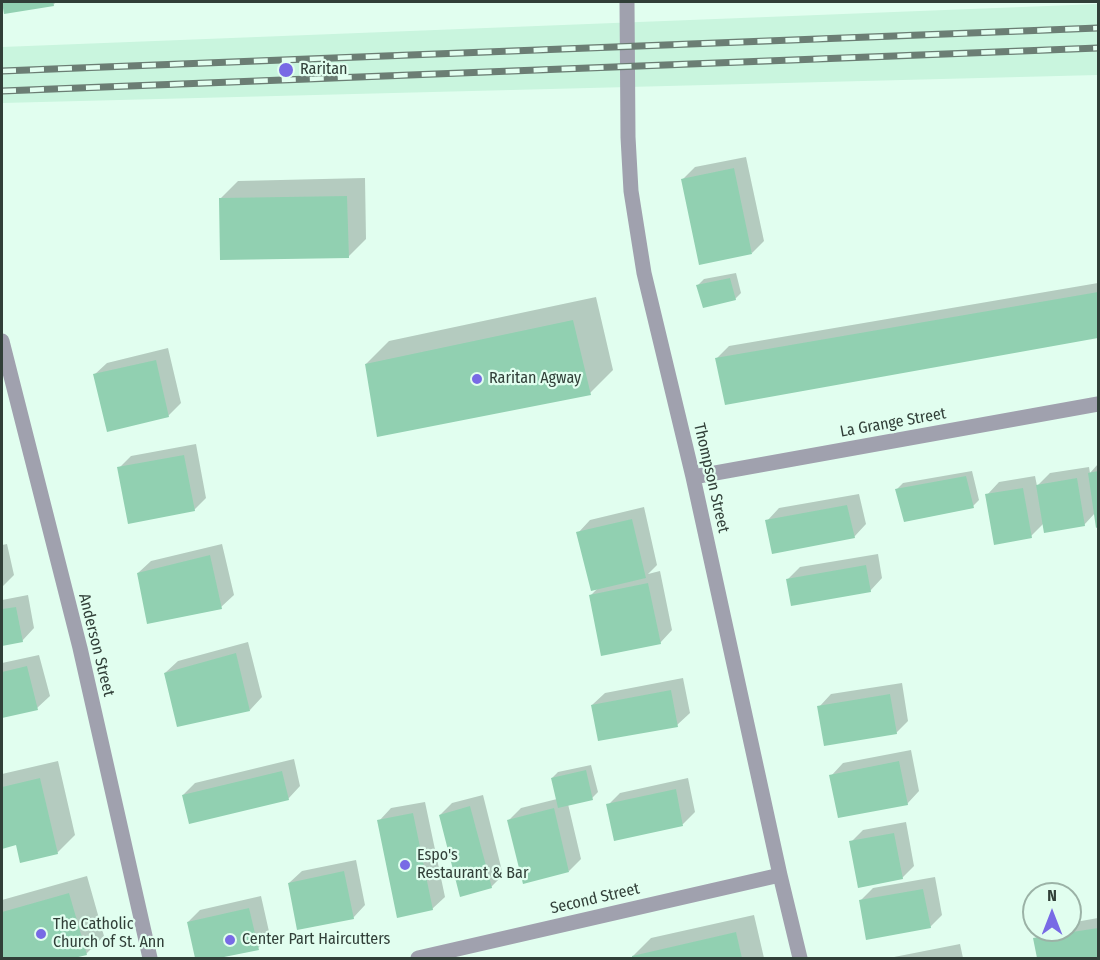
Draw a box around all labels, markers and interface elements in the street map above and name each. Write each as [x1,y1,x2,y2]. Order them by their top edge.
place label: Raritan [300,60,347,80]
marker: Raritan [277,61,295,79]
place label: Raritan Agway [489,369,581,389]
marker: Raritan Agway [470,372,484,386]
street label: La Grange Street [838,404,948,442]
street label: Thompson Street [689,421,733,535]
street label: Anderson Street [74,592,118,698]
place label: Espo's Restaurant & Bar [417,846,528,884]
marker: Espo's Restaurant & Bar [398,858,412,872]
street label: Second Street [549,879,641,919]
north arrow [1022,882,1082,942]
text: N [1047,886,1057,905]
place label: The Catholic Church of St. Ann [53,915,165,953]
marker: The Catholic Church of St. Ann [34,927,48,941]
place label: Center Part Haircutters [242,930,390,950]
marker: Center Part Haircutters [223,933,237,947]

